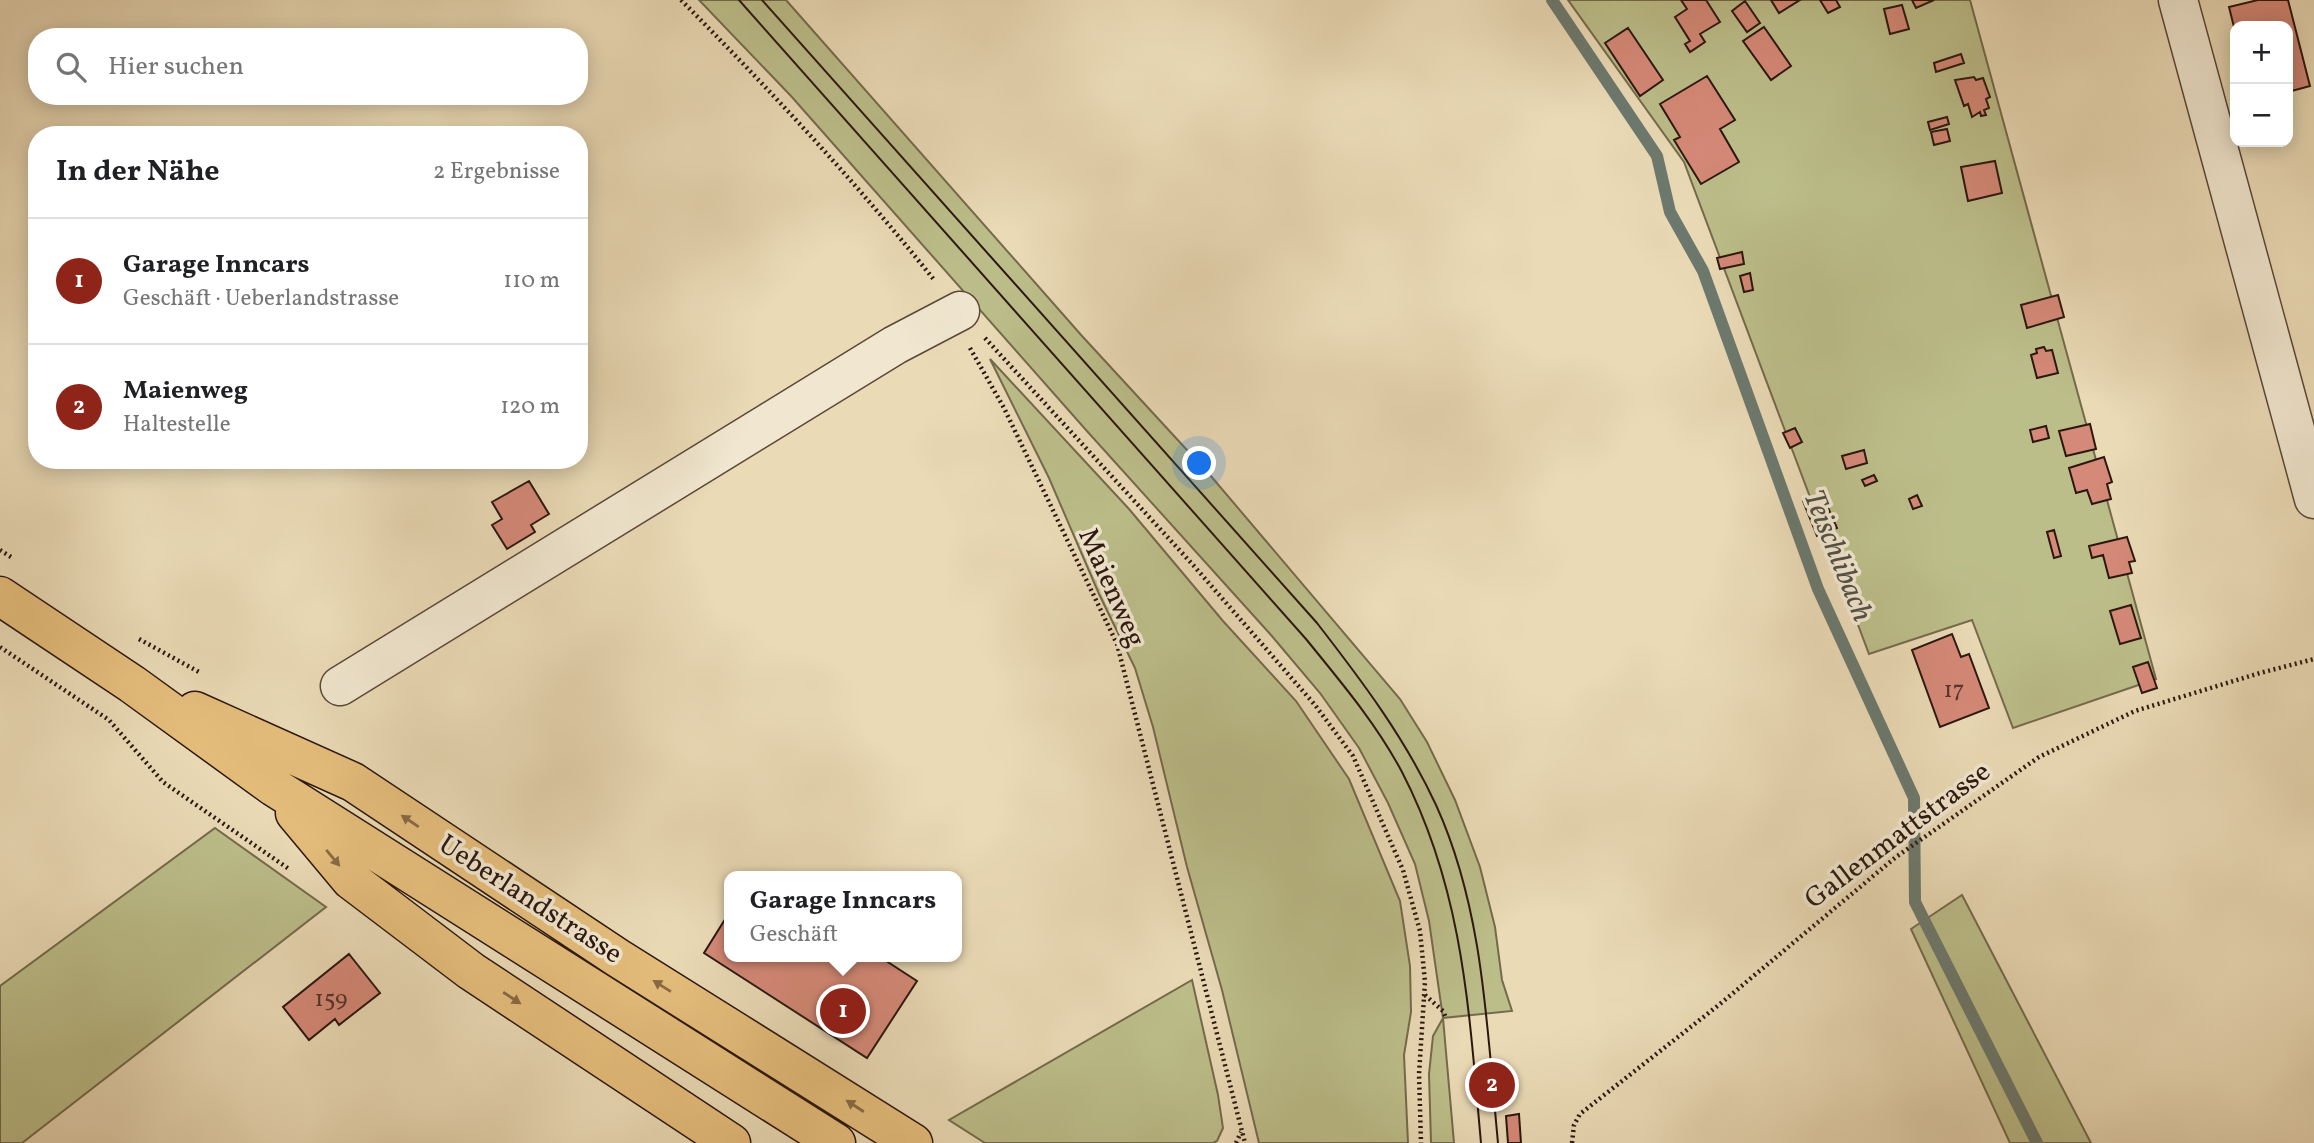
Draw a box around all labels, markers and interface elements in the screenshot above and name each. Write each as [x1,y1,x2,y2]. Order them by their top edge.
map controls [2230,21,2293,147]
button: + [2230,21,2293,84]
search box [28,28,588,105]
icon: search [52,48,90,86]
text: Hier suchen [108,49,244,85]
button: − [2230,84,2293,147]
text: In der Nähe [56,151,220,193]
text: 2 Ergebnisse [433,156,560,188]
text: Garage Inncars [123,247,310,283]
text: 1 [74,265,84,297]
text: 110 m [503,265,560,297]
text: Geschäft · Ueberlandstrasse [123,283,399,315]
text: Maienweg [123,373,248,409]
text: 2 [73,391,85,423]
text: 120 m [500,391,560,423]
text: Haltestelle [123,409,231,441]
your location [1182,446,1216,480]
water label: Teischlibach [1792,484,1882,628]
street label: Maienweg [1068,522,1154,654]
house number: 17 [1944,674,1964,708]
street label: Gallenmattstrasse [1797,753,1999,919]
one-way arrow [401,815,420,828]
street label: Ueberlandstrasse [430,826,630,974]
one-way arrow [325,850,340,867]
popup [724,871,962,962]
text: Garage Inncars [750,883,936,919]
text: Geschäft [750,919,838,951]
one-way arrow [653,979,672,992]
house number: 159 [315,983,347,1017]
pin: 1 [820,985,866,1037]
one-way arrow [502,991,521,1004]
pin: 2 [1469,1059,1515,1111]
one-way arrow [845,1100,865,1113]

